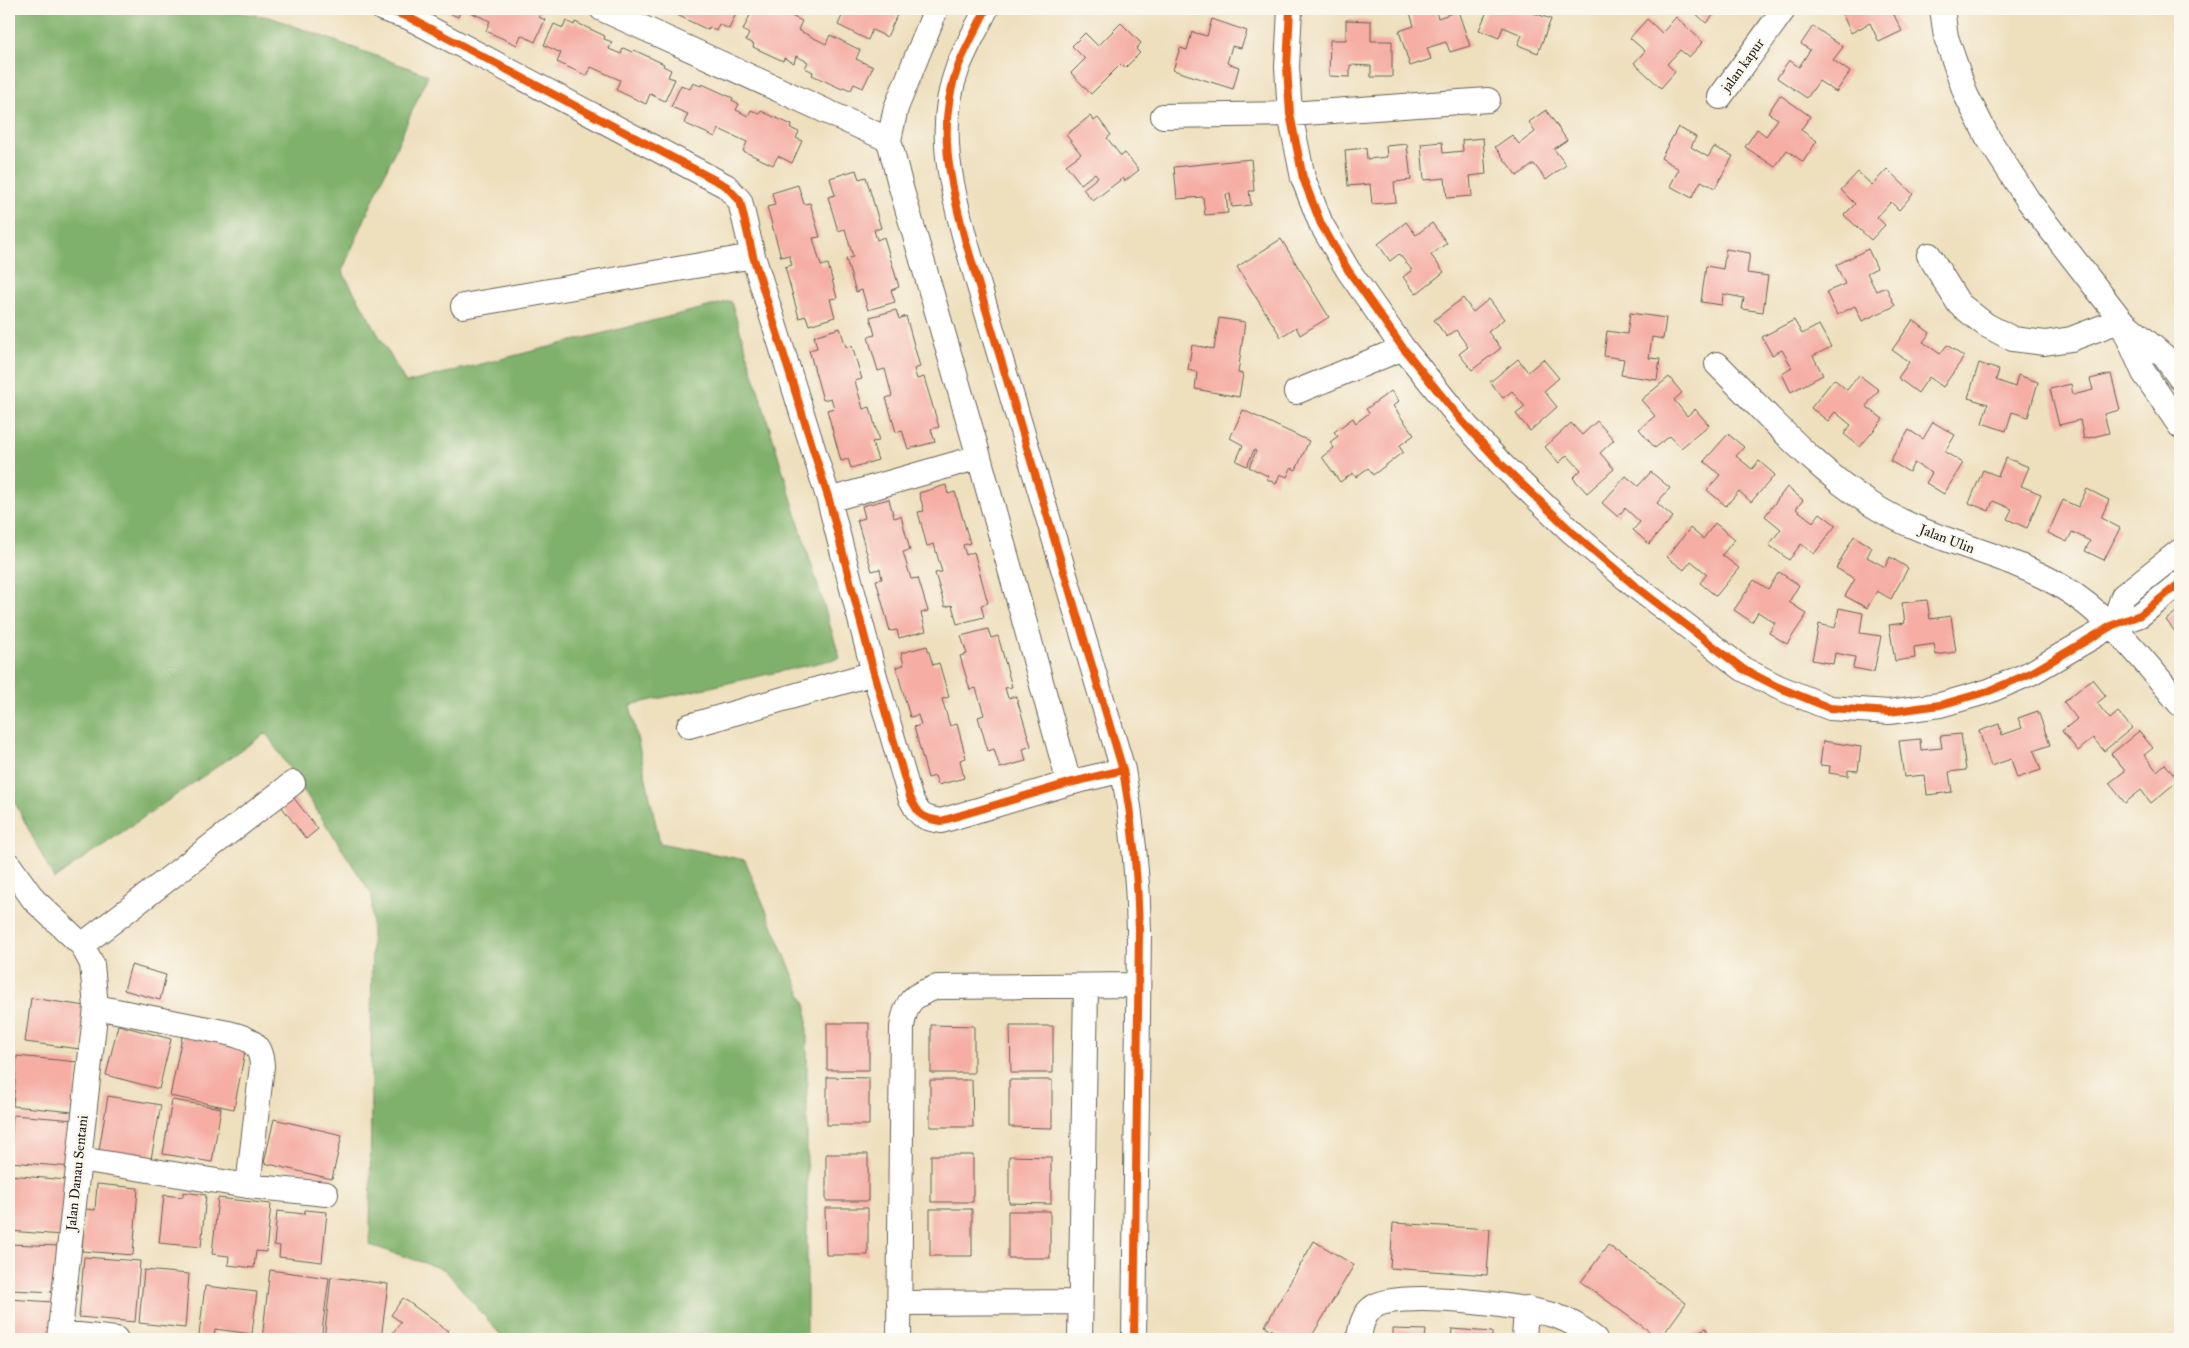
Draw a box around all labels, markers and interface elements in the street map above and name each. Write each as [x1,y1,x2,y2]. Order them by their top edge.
street label: jalan kapur [1717,34,1768,97]
street label: Jalan Ulin [1915,520,1977,558]
street label: Jalan Danau Sentani [62,1114,93,1234]

